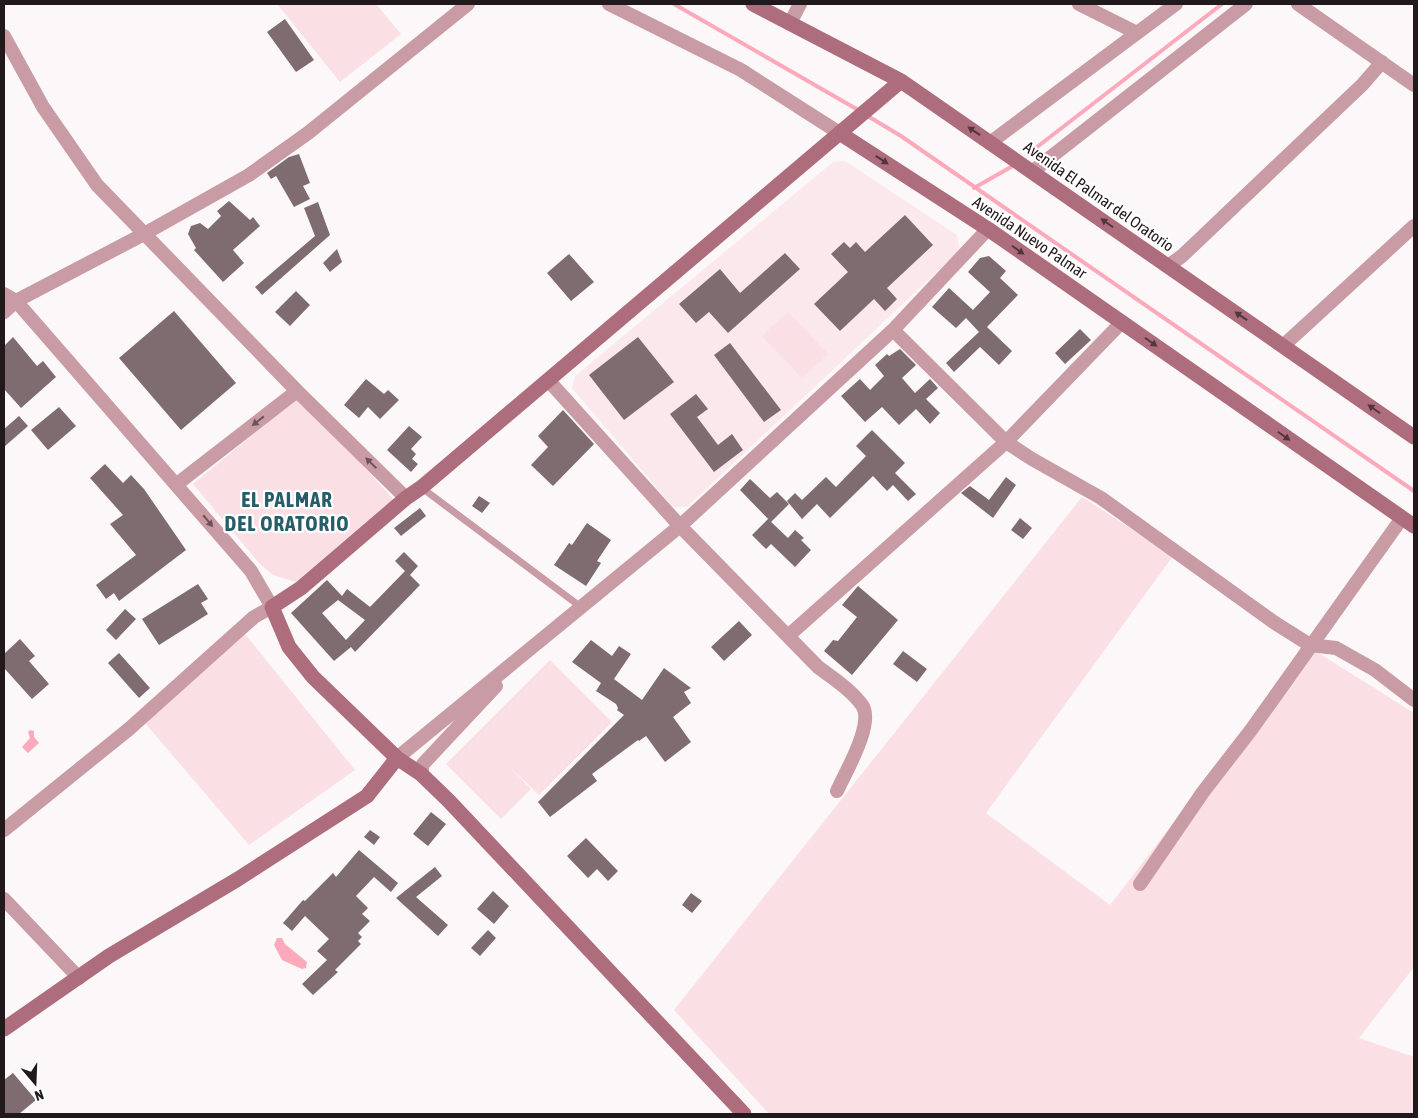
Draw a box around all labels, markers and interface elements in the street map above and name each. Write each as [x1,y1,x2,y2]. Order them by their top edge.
one-way arrow [967,126,981,136]
street label: Avenida El Palmar del Oratorio [1021,137,1177,255]
one-way arrow [876,155,889,165]
street label: Avenida Nuevo Palmar [970,192,1091,282]
one-way arrow [1101,218,1114,228]
one-way arrow [1011,245,1025,255]
one-way arrow [1234,311,1248,321]
one-way arrow [1144,337,1157,348]
one-way arrow [1368,404,1381,414]
one-way arrow [252,415,265,426]
one-way arrow [1278,431,1291,441]
one-way arrow [365,458,377,470]
district label: EL PALMAR DEL ORATORIO [224,487,350,535]
one-way arrow [203,515,214,528]
north arrow [10,1058,60,1108]
text: N [33,1086,46,1104]

